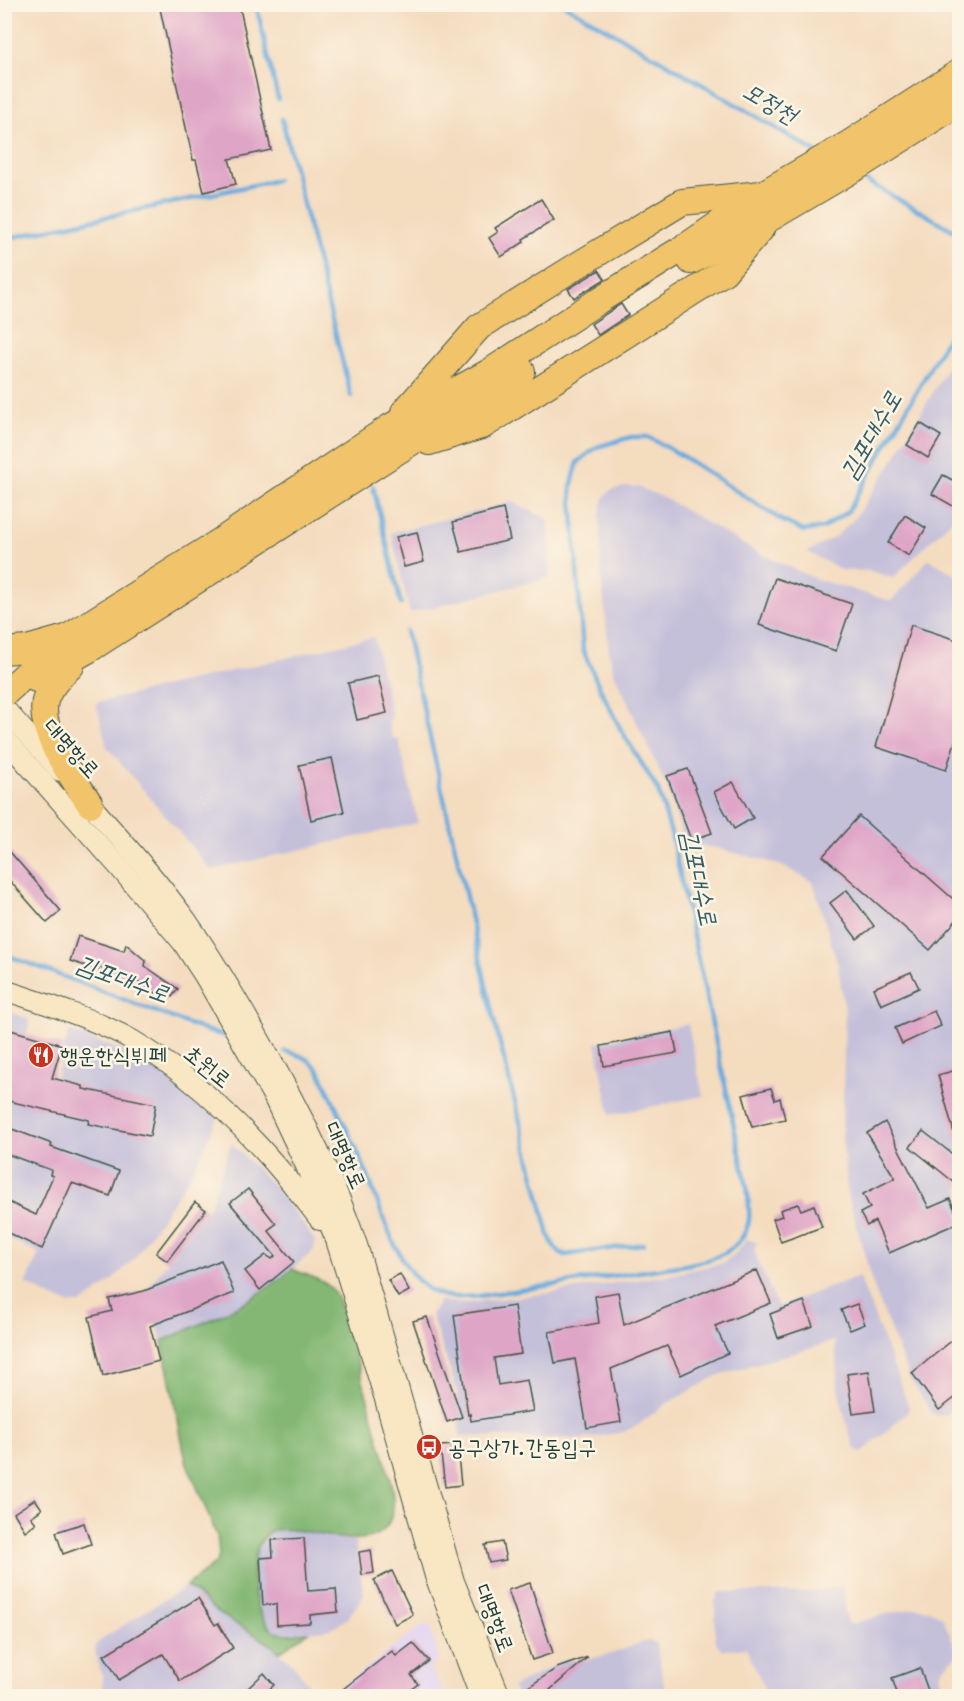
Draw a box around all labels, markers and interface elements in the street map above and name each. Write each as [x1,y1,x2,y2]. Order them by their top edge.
water label: 모정천 [734,70,808,137]
water label: 김포대수로 [829,383,913,487]
street label: 대명항로 [33,709,110,788]
water label: 김포대수로 [668,826,730,930]
water label: 김포대수로 [70,943,176,1015]
street label: 초원로 [175,1035,241,1098]
place label: 행운한식뷔페 [60,1036,167,1075]
restaurant icon: 행운한식뷔페 [26,1040,56,1070]
street label: 대명항로 [313,1115,378,1195]
place label: 공구상가.간동입구 [448,1428,596,1467]
bus stop icon: 공구상가.간동입구 [414,1432,444,1462]
street label: 대명항로 [464,1578,525,1658]

